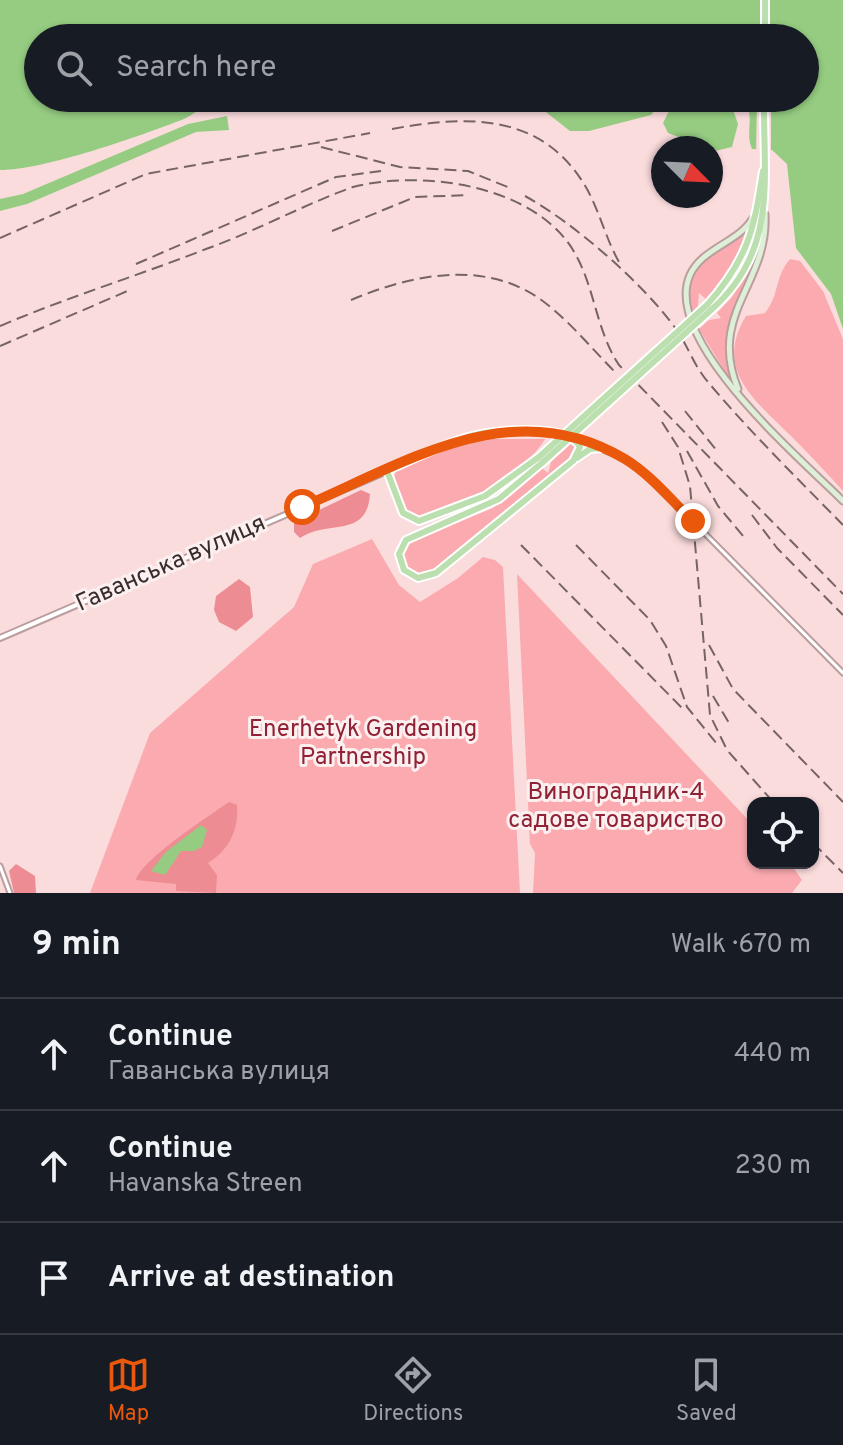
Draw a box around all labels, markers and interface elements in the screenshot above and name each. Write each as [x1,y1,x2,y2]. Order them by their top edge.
search box [24,24,819,112]
icon: search [52,46,96,90]
text: Search here [116,50,276,87]
north arrow [651,136,723,208]
route start [284,489,320,525]
route end [675,503,711,539]
street label: Гаванська вулиця [71,509,271,619]
park label: Enerhetyk Gardening Partnership [249,715,477,773]
park label: Виноградник-4 садове товариство [508,778,724,836]
map controls [747,797,819,869]
button: locate [747,797,819,869]
text: 9 min [32,924,121,967]
text: Walk · 670 m [671,929,811,962]
text: Continue [108,1019,233,1056]
icon: ahead [32,1032,76,1076]
text: 440 m [734,1038,811,1071]
text: Гаванська вулиця [108,1056,330,1089]
text: Continue [108,1131,233,1168]
icon: ahead [32,1144,76,1188]
text: 230 m [735,1150,811,1183]
text: Havanska Streen [108,1168,303,1201]
icon: arrive [32,1256,76,1300]
text: Arrive at destination [108,1260,394,1297]
tab: Map [106,1353,150,1428]
tab: Directions [363,1353,463,1428]
tab: Saved [676,1353,737,1428]

